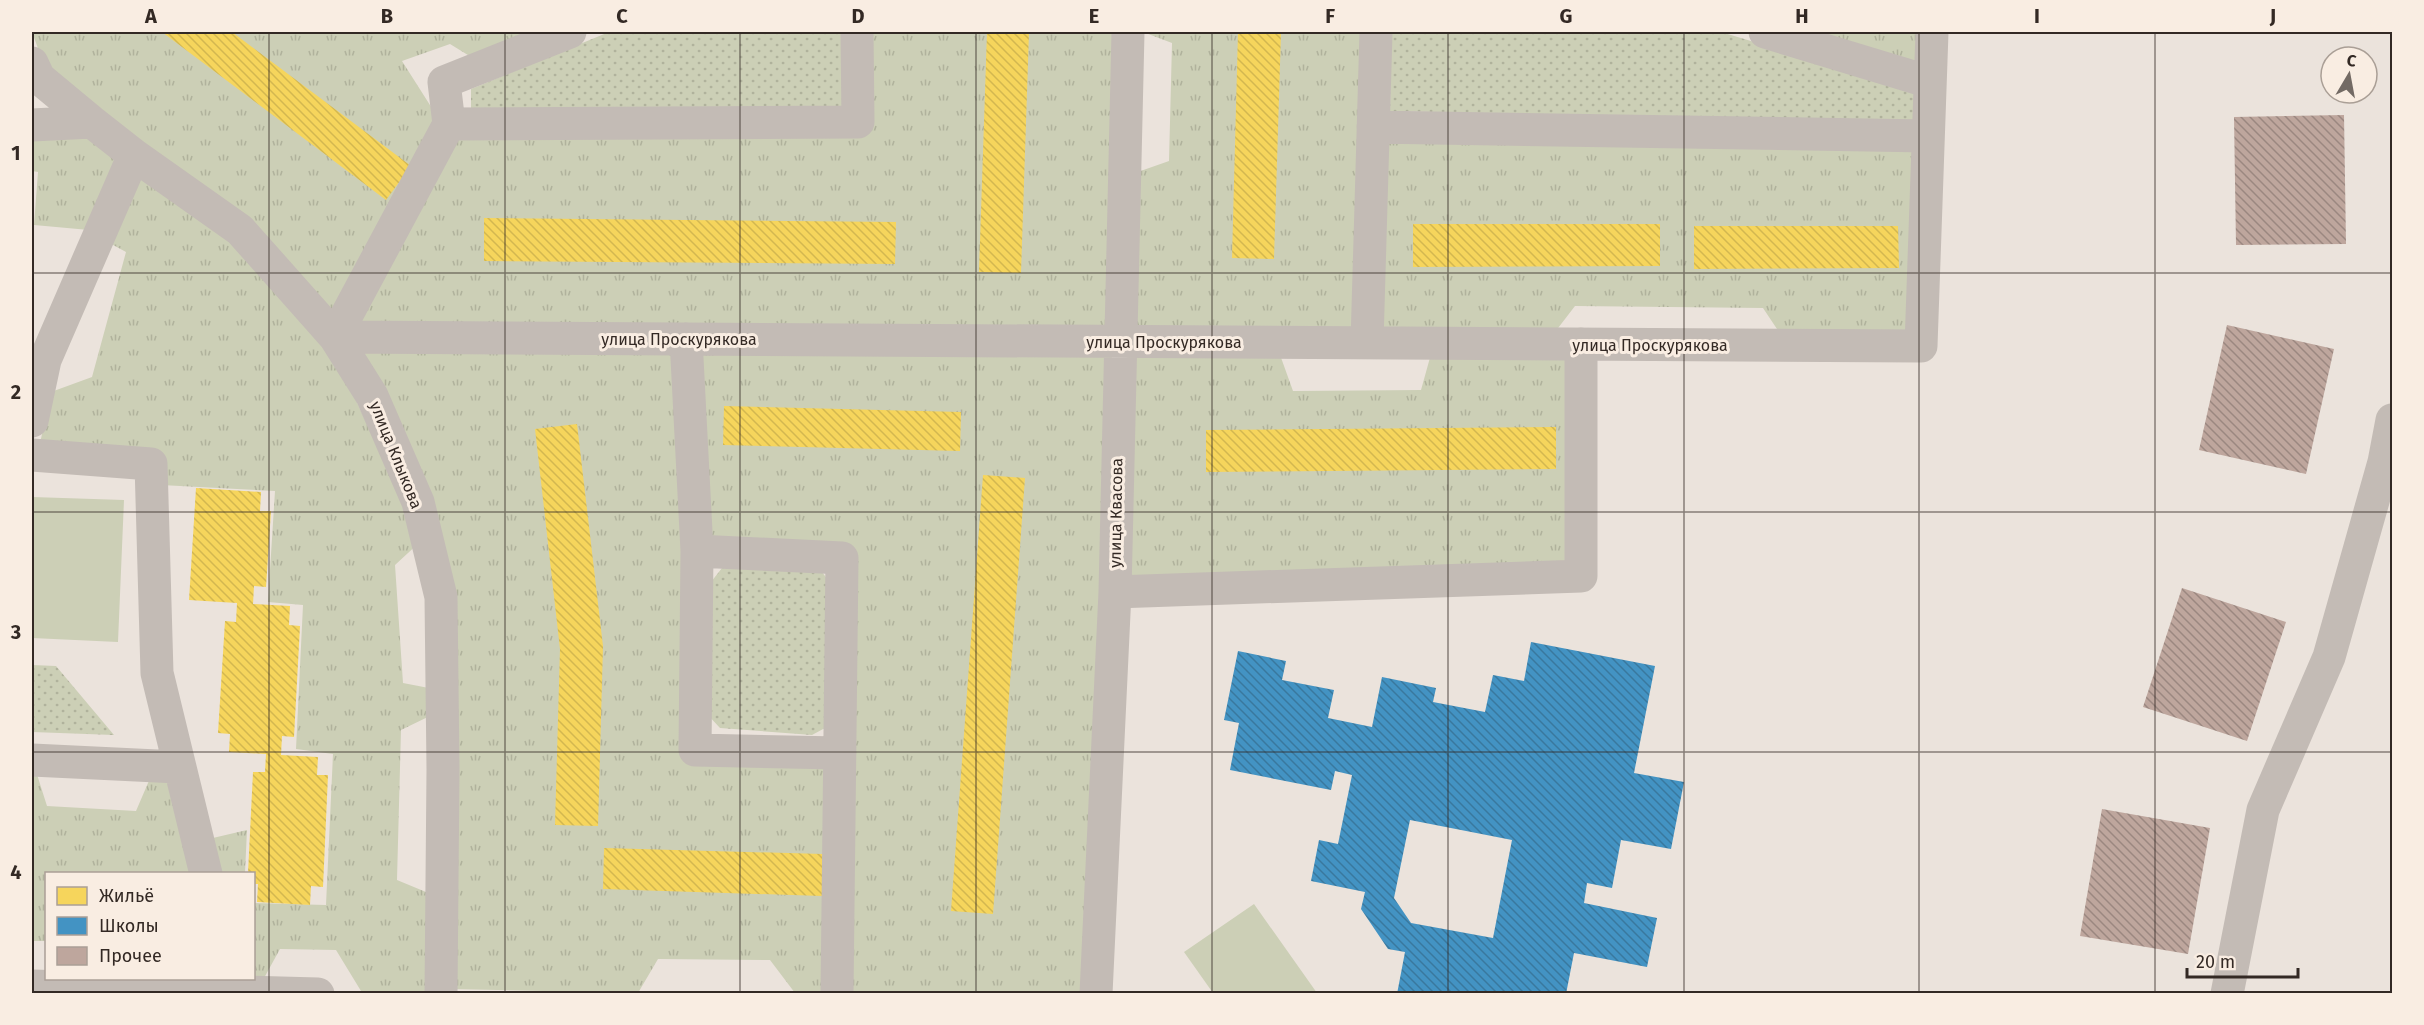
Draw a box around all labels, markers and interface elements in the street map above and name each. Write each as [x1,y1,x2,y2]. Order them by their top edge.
text: A [144,4,158,28]
text: B [381,4,393,28]
text: C [616,4,628,28]
text: D [851,4,865,28]
text: E [1089,4,1099,28]
text: F [1325,4,1335,28]
text: G [1560,4,1572,28]
text: H [1795,4,1809,28]
text: I [2034,4,2040,28]
text: J [2269,4,2276,28]
north arrow [2319,45,2379,105]
text: С [2345,51,2358,71]
text: 1 [11,141,21,165]
street label: улица Проскурякова [601,330,757,349]
street label: улица Проскурякова [1086,333,1242,352]
street label: улица Проскурякова [1572,336,1728,355]
text: 2 [11,380,21,404]
street label: улица Клыкова [366,398,426,512]
street label: улица Квасова [1106,458,1126,568]
text: 3 [10,620,21,644]
text: 4 [10,860,22,884]
legend [45,872,255,980]
text: Жильё [99,885,154,907]
text: Школы [99,915,159,937]
scale bar [2187,941,2298,979]
text: Прочее [99,945,162,967]
text: 20 m [2196,951,2235,973]

